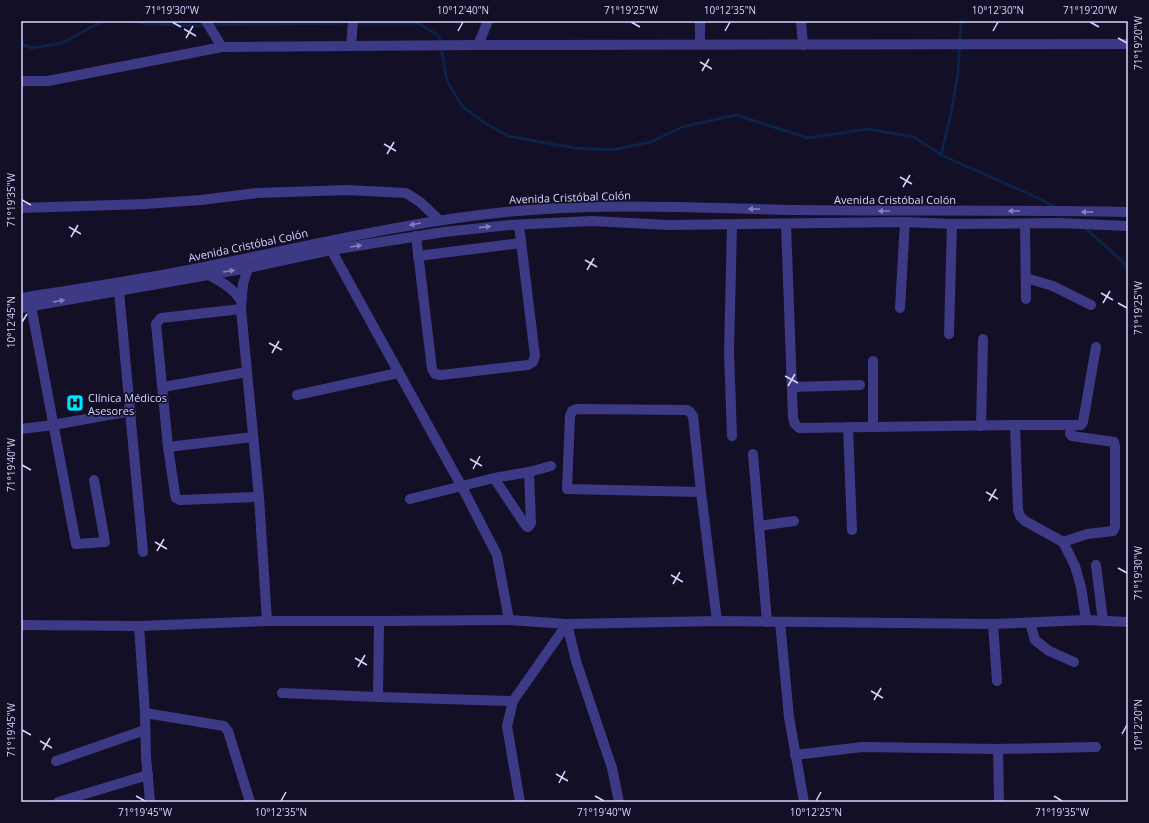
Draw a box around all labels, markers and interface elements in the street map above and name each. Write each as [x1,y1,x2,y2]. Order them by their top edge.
text: 71°19'30"W [145,3,200,17]
text: 10°12'40"N [437,3,489,17]
text: 71°19'25"W [604,3,659,17]
text: 10°12'35"N [704,3,756,17]
text: 10°12'30"N [972,3,1024,17]
text: 71°19'20"W [1063,3,1118,17]
text: 71°19'20"W [1131,15,1145,70]
text: 71°19'35"W [4,172,18,227]
street label: Avenida Cristóbal Colón [509,187,631,207]
street label: Avenida Cristóbal Colón [834,192,956,207]
one-way arrow [747,206,760,212]
one-way arrow [877,208,890,214]
one-way arrow [1007,208,1020,214]
one-way arrow [1081,208,1093,215]
one-way arrow [409,221,421,227]
one-way arrow [479,224,491,231]
street label: Avenida Cristóbal Colón [187,225,309,265]
one-way arrow [350,243,362,249]
one-way arrow [223,268,235,274]
text: 71°19'25"W [1131,280,1145,335]
text: 10°12'45"N [4,296,18,348]
one-way arrow [53,298,66,304]
place label: Clínica Médicos Asesores [88,390,167,418]
hospital icon: Clínica Médicos Asesores [65,393,85,413]
text: 71°19'40"W [4,437,18,492]
text: 71°19'30"W [1131,545,1145,600]
text: 10°12'20"N [1131,699,1145,751]
text: 71°19'45"W [4,702,18,757]
text: 71°19'45"W [118,805,173,819]
text: 10°12'35"N [255,805,307,819]
text: 71°19'40"W [577,805,632,819]
text: 10°12'25"N [790,805,842,819]
text: 71°19'35"W [1035,805,1090,819]

